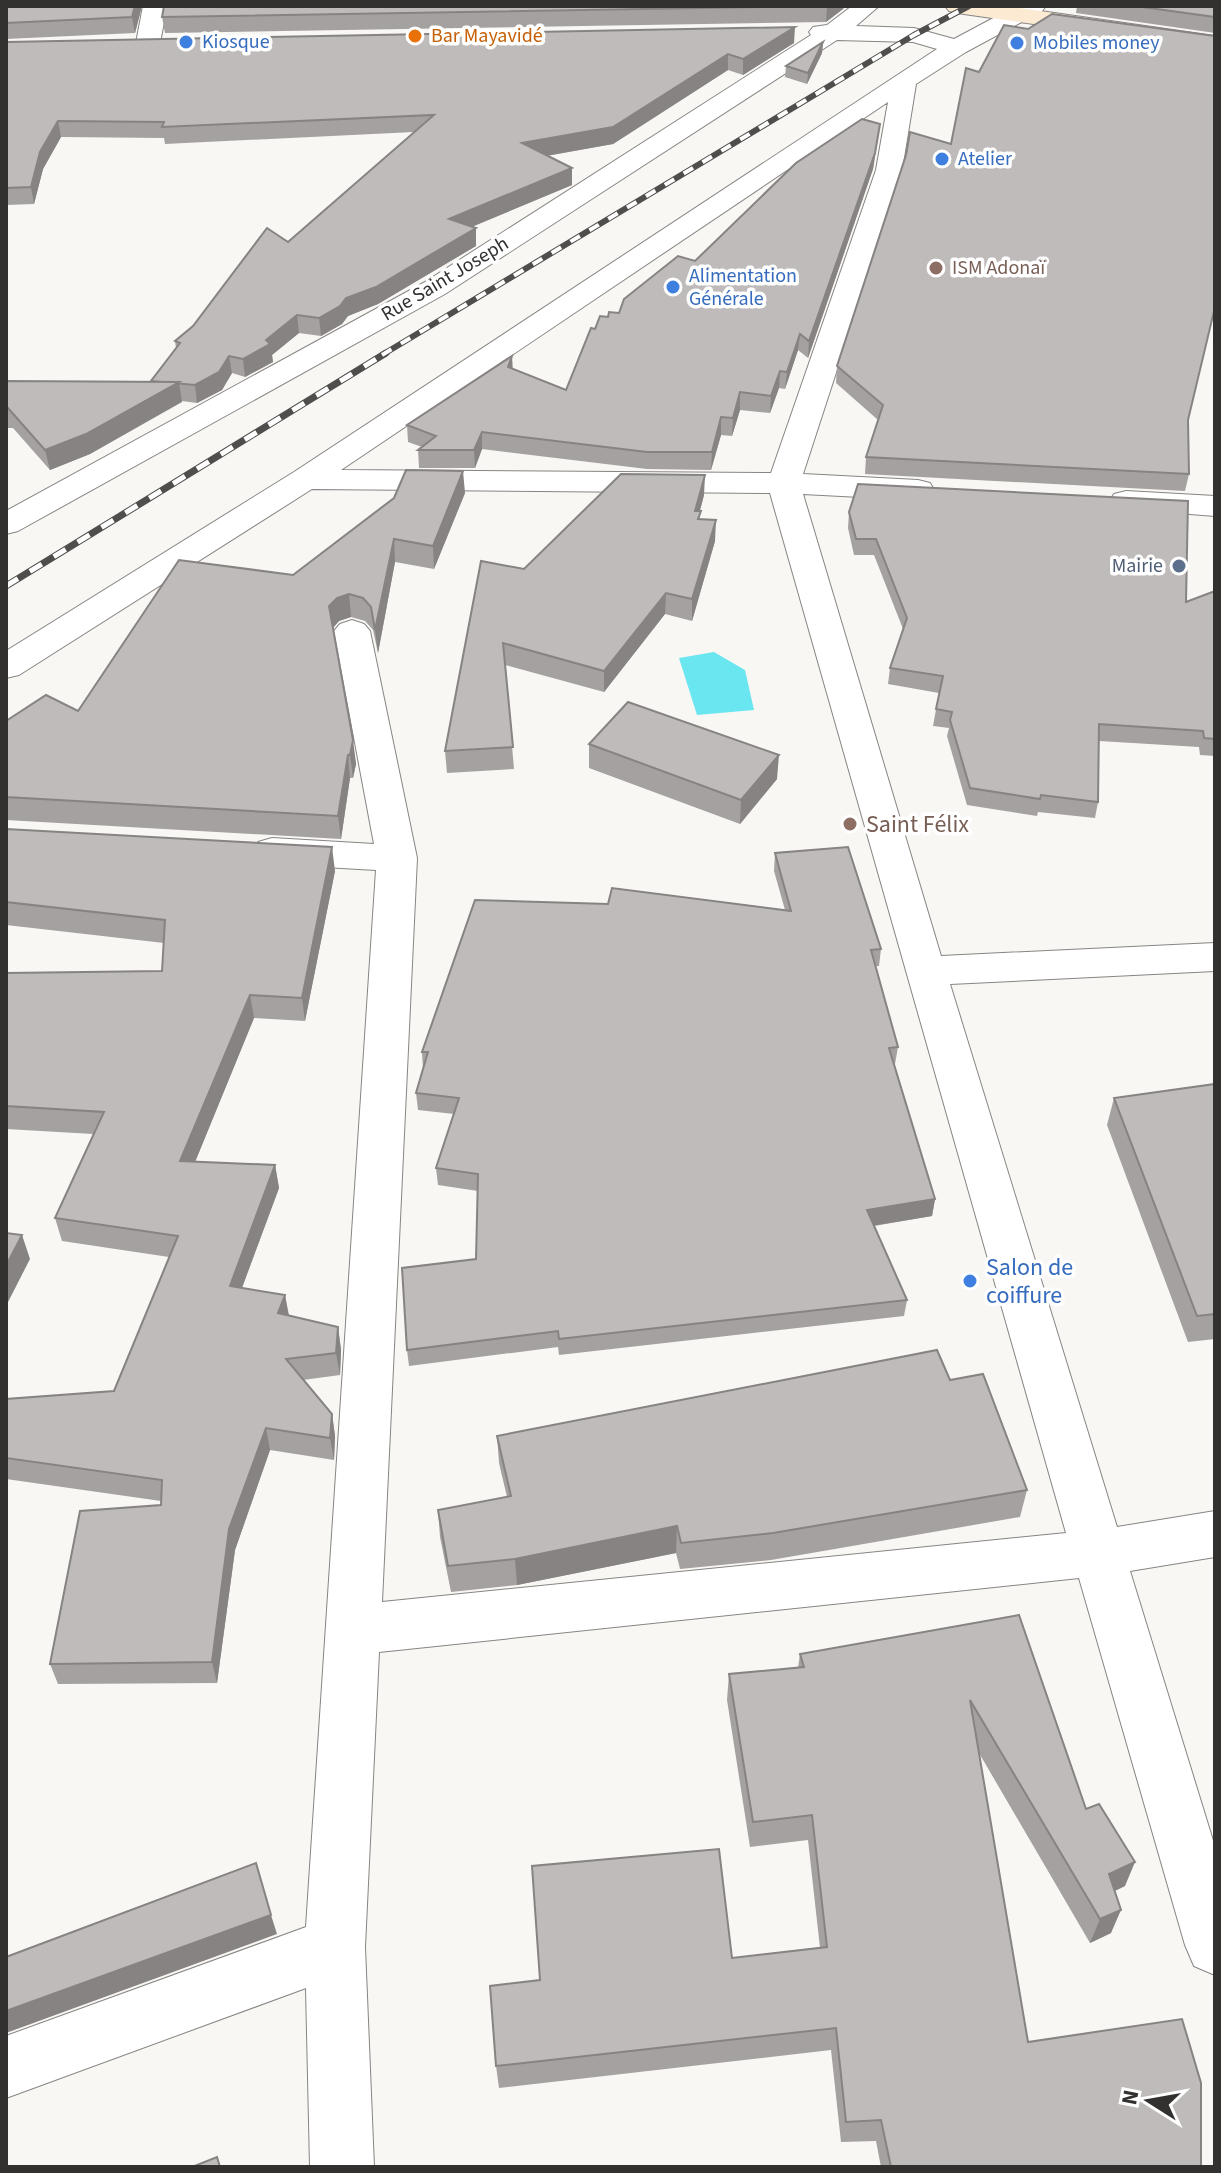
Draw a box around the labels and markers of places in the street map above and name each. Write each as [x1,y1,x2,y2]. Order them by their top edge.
place label: Bar Mayavidé [431,22,543,50]
marker: Bar Mayavidé [406,27,424,45]
place label: Kiosque [202,28,270,56]
place label: Mobiles money [1033,29,1160,57]
marker: Kiosque [177,33,195,51]
marker: Mobiles money [1008,34,1026,52]
place label: Atelier [958,145,1012,173]
marker: Atelier [933,150,951,168]
place label: ISM Adonaï [952,254,1046,282]
marker: ISM Adonaï [927,259,945,277]
place label: Alimentation Générale [689,262,797,313]
marker: Alimentation Générale [664,278,682,296]
place label: Mairie [1112,552,1163,580]
marker: Mairie [1170,557,1188,575]
place label: Saint Félix [866,807,969,842]
marker: Saint Félix [841,815,859,833]
place label: Salon de coiffure [986,1250,1073,1313]
marker: Salon de coiffure [961,1272,979,1290]

